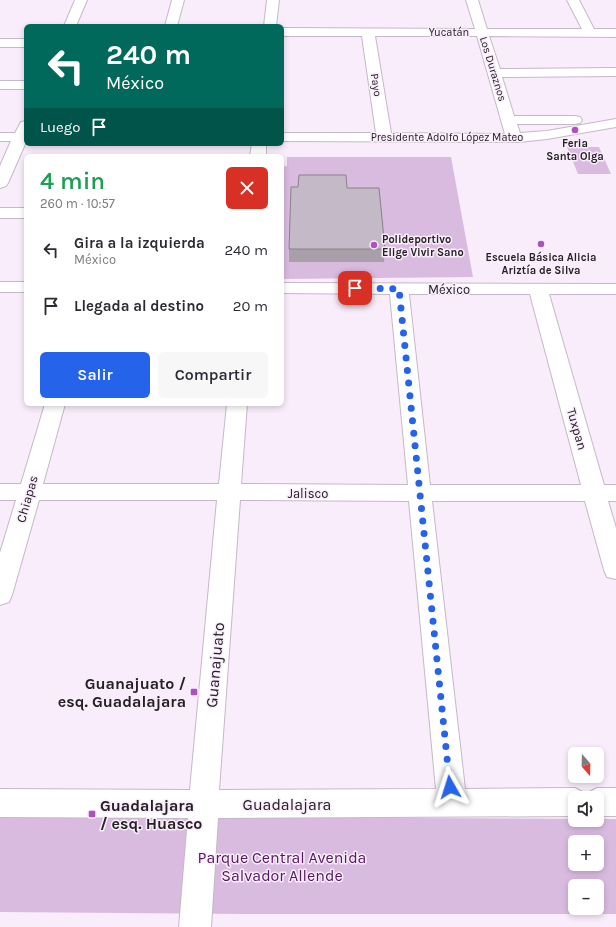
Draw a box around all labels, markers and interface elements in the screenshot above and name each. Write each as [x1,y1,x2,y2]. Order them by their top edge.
street label: Yucatán [429,26,469,39]
street label: Los Duraznos [477,35,509,103]
text: 240 m [106,38,191,71]
icon: left [40,40,92,92]
text: México [106,72,164,94]
street label: Payo [368,72,384,98]
icon: arrive [88,116,110,138]
text: Luego [40,118,80,136]
marker: Feria Santa Olga [570,125,580,135]
street label: Presidente Adolfo López Mateo [371,131,523,144]
place label: Feria Santa Olga [546,137,604,163]
text: 4 min [40,167,105,195]
button: close [226,167,268,209]
text: 260 m · 10:57 [40,196,115,211]
place label: Polideportivo Elige Vivir Sano [382,233,464,259]
text: Gira a la izquierda [74,234,205,252]
icon: left [40,239,62,261]
marker: Escuela Básica Alicia Ariztía de Silva [536,239,546,249]
marker: Polideportivo Elige Vivir Sano [369,240,379,250]
text: 240 m [224,241,268,259]
place label: Escuela Básica Alicia Ariztía de Silva [485,251,597,277]
text: México [74,252,116,267]
pin [338,271,372,305]
icon: arrive [344,277,366,299]
street label: México [428,282,470,297]
icon: arrive [40,295,62,317]
text: Llegada al destino [74,297,204,315]
text: 20 m [233,297,268,315]
button: Salir [40,352,150,398]
button: Compartir [158,352,268,398]
street label: Tuxpan [564,406,590,452]
street label: Chiapas [13,473,41,524]
street label: Jalisco [288,486,328,501]
street label: Guanajuato [202,622,228,708]
place label: Guanajuato / esq. Guadalajara [58,674,186,711]
marker: Guanajuato / esq. Guadalajara [189,687,199,697]
north arrow [568,747,604,783]
map controls [568,747,604,915]
position arrow [429,766,471,808]
button: sound [568,791,604,827]
street label: Guadalajara [243,795,331,814]
place label: Guadalajara / esq. Huasco [100,796,202,833]
marker: Guadalajara / esq. Huasco [87,809,97,819]
button: + [568,835,604,871]
park label: Parque Central Avenida Salvador Allende [198,848,366,885]
button: − [568,879,604,915]

